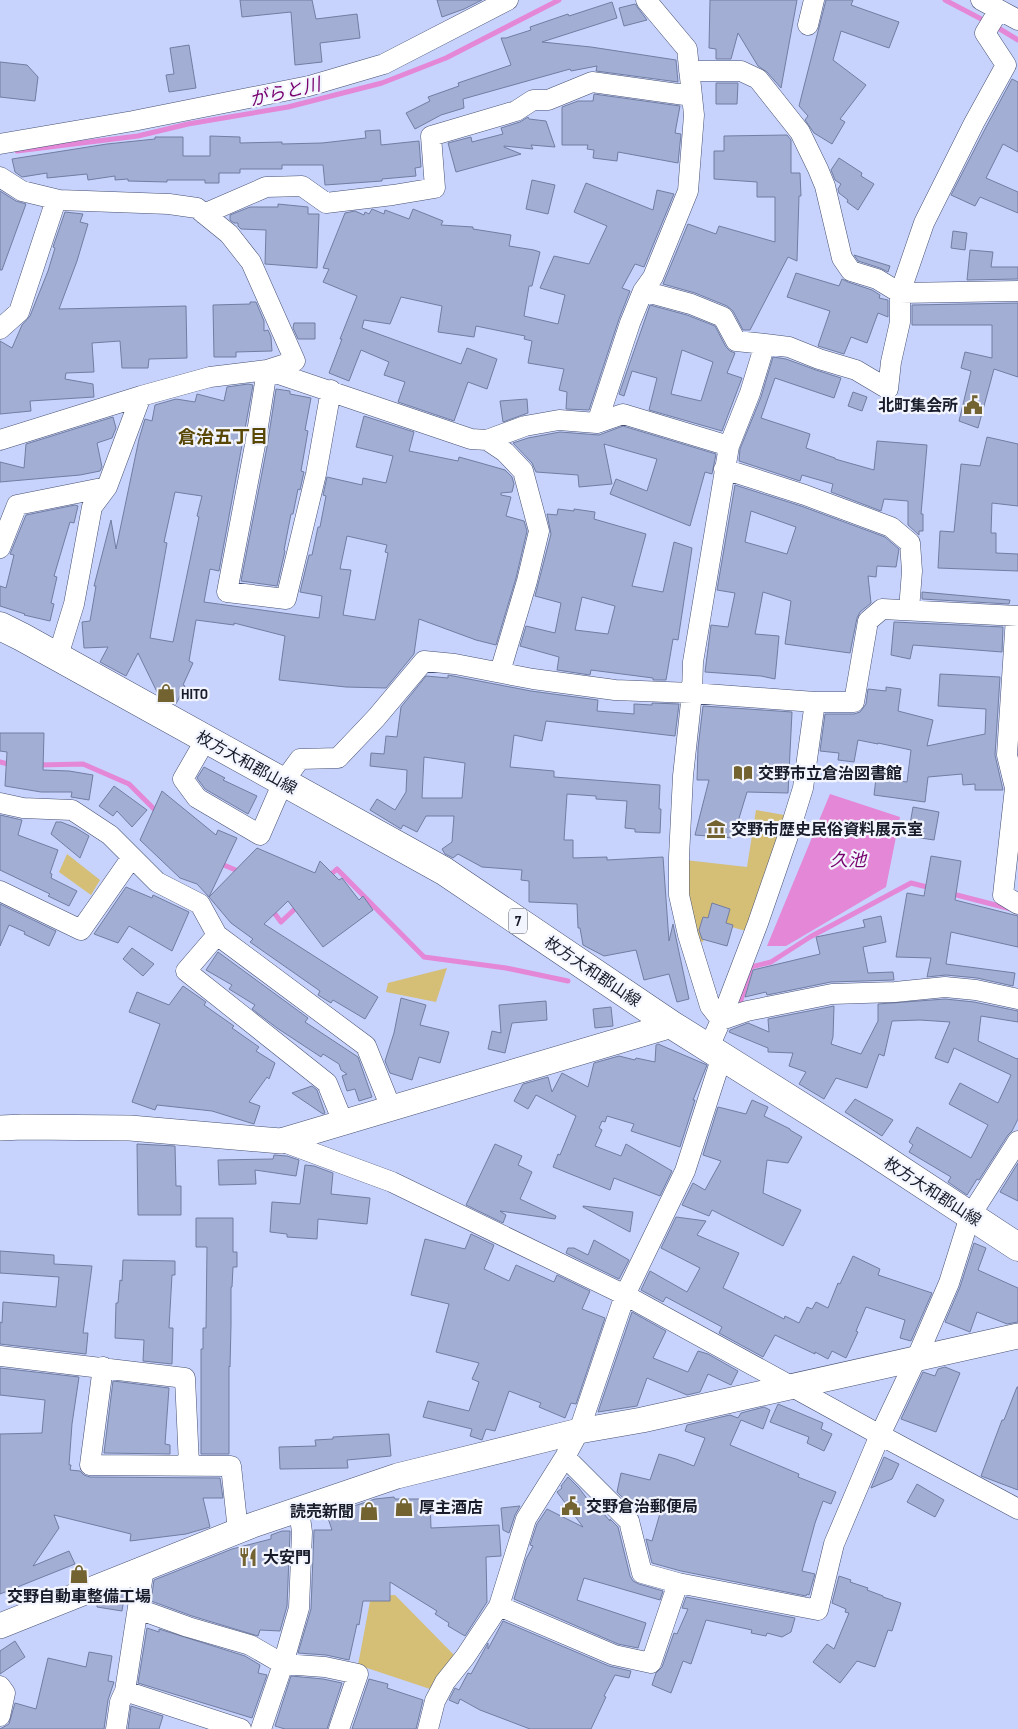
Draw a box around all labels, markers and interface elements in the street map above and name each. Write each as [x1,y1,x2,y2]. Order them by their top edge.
water label: がらと川 [248,74,325,111]
public building icon: 北町集会所 [962,394,984,416]
place label: 北町集会所 [878,397,958,416]
district label: 倉治五丁目 [178,427,268,448]
shop icon: HITO [155,682,177,704]
place label: HITO [181,685,208,704]
street label: 枚方大和郡山線 [193,728,300,799]
library icon: 交野市立倉治図書館 [732,762,754,784]
place label: 交野市立倉治図書館 [758,765,902,784]
museum icon: 交野市歴史民俗資料展示室 [705,818,727,840]
place label: 交野市歴史民俗資料展示室 [731,820,923,840]
water label: 久池 [830,850,868,871]
road number: 7 [509,908,527,934]
street label: 枚方大和郡山線 [540,933,644,1011]
street label: 枚方大和郡山線 [880,1154,984,1231]
public building icon: 交野倉治郵便局 [560,1495,582,1517]
shop icon: 厚主酒店 [393,1496,415,1518]
place label: 交野倉治郵便局 [586,1498,698,1517]
place label: 厚主酒店 [419,1499,483,1518]
shop icon: 読売新聞 [358,1500,380,1522]
place label: 読売新聞 [290,1503,354,1522]
restaurant icon: 大安門 [237,1546,259,1568]
place label: 大安門 [263,1549,311,1568]
shop icon: 交野自動車整備工場 [68,1563,90,1585]
place label: 交野自動車整備工場 [7,1588,151,1607]

